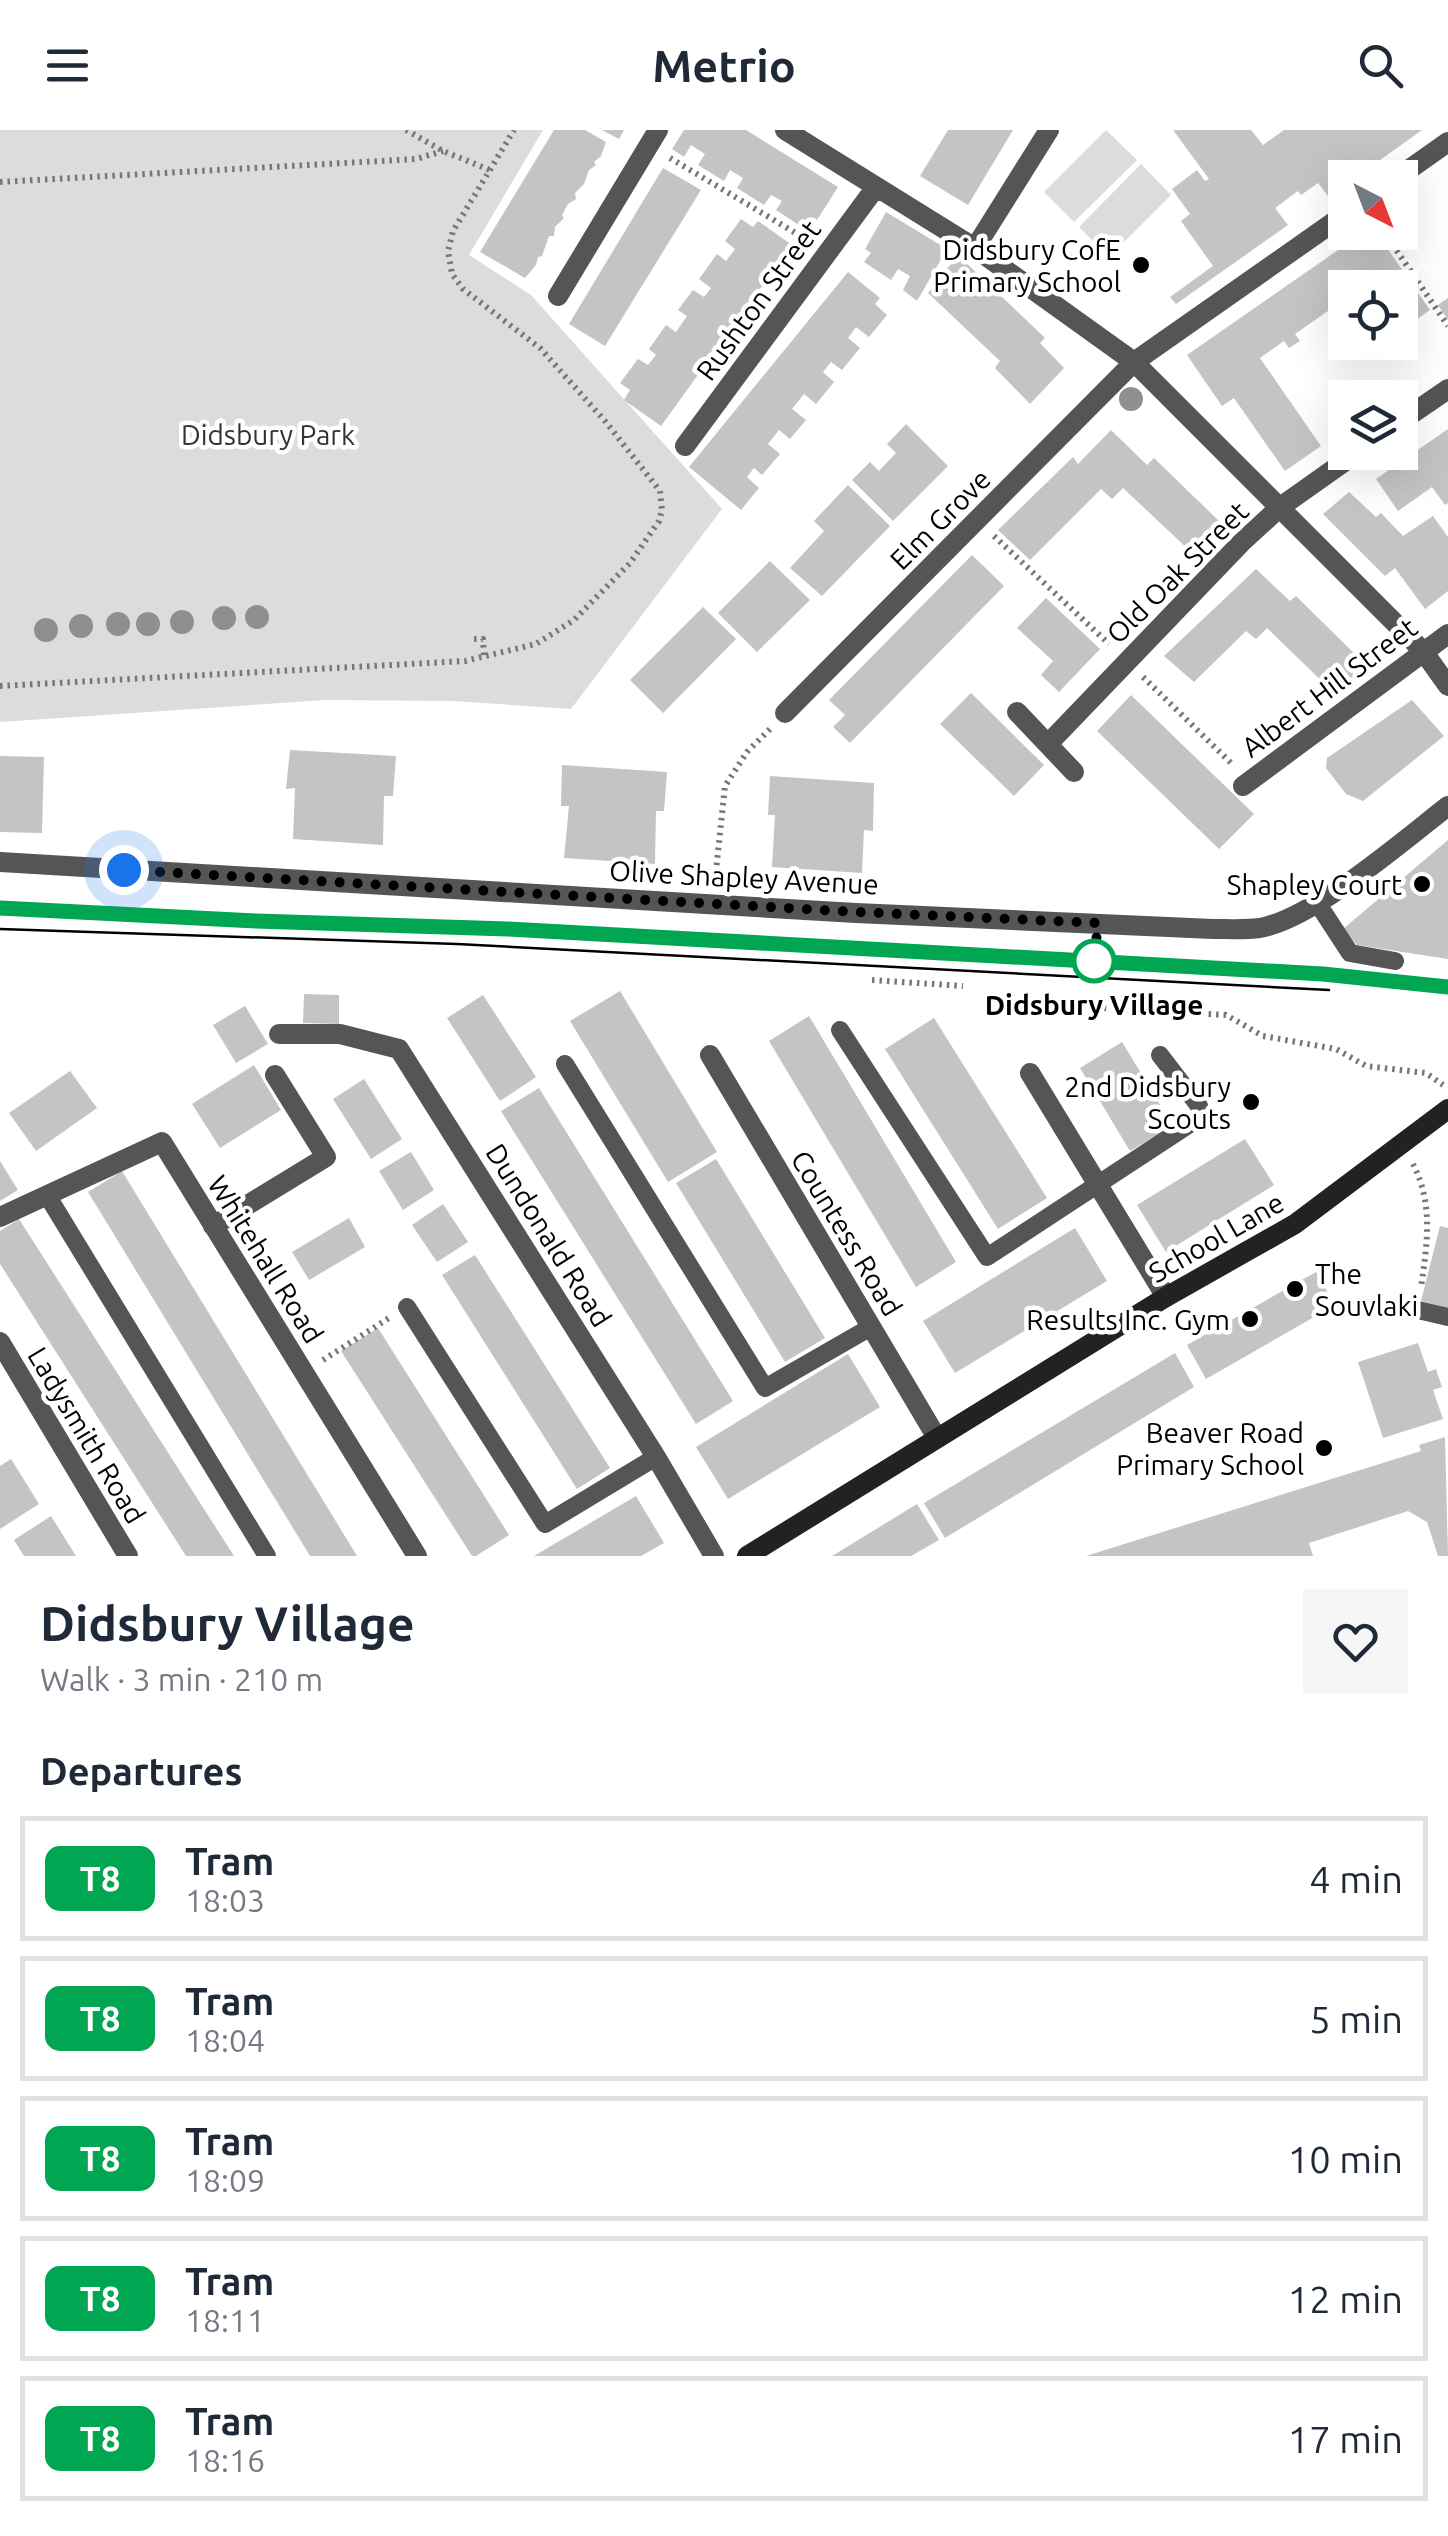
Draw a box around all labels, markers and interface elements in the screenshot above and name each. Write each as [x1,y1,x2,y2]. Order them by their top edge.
icon: menu [40,38,95,93]
icon: search [1353,38,1408,93]
text: Metrio [652,40,796,91]
north arrow [1328,160,1418,250]
map controls [1328,160,1418,470]
street label: Rushton Street [690,214,826,386]
place label: Didsbury CofE Primary School [933,234,1121,297]
marker: Didsbury CofE Primary School [1130,254,1152,276]
button: locate [1328,270,1418,360]
button: layers [1328,380,1418,470]
park label: Didsbury Park [181,419,355,450]
street label: Elm Grove [884,463,996,575]
street label: Old Oak Street [1100,495,1254,649]
street label: Albert Hill Street [1235,611,1423,763]
your location [99,845,149,895]
street label: Olive Shapley Avenue [608,854,880,900]
place label: Shapley Court [1227,869,1402,900]
marker: Shapley Court [1411,873,1433,895]
marker: Didsbury Village [1073,940,1115,982]
place label: Didsbury Village [985,989,1203,1020]
place label: 2nd Didsbury Scouts [1064,1071,1231,1134]
marker: 2nd Didsbury Scouts [1240,1091,1262,1113]
street label: Dundonald Road [480,1138,618,1332]
street label: Countess Road [786,1145,908,1321]
street label: Whitehall Road [202,1170,330,1348]
street label: School Lane [1143,1186,1289,1288]
place label: The Souvlaki [1315,1258,1418,1321]
marker: The Souvlaki [1284,1278,1306,1300]
place label: Results Inc. Gym [1026,1304,1230,1335]
marker: Results Inc. Gym [1239,1308,1261,1330]
street label: Ladysmith Road [22,1341,152,1529]
place label: Beaver Road Primary School [1116,1417,1304,1480]
marker: Beaver Road Primary School [1313,1437,1335,1459]
button: heart [1303,1589,1408,1694]
text: Didsbury Village [40,1596,415,1650]
text: Walk · 3 min · 210 m [40,1661,323,1697]
text: Departures [40,1750,242,1792]
text: Tram [185,1840,274,1882]
text: T8 [80,1858,120,1898]
text: 4 min [1309,1858,1403,1900]
text: 18:03 [185,1882,265,1918]
text: Tram [185,1980,274,2022]
text: T8 [80,1998,120,2038]
text: 5 min [1309,1998,1403,2040]
text: 18:04 [185,2022,265,2058]
text: Tram [185,2120,274,2162]
text: T8 [80,2138,120,2178]
text: 10 min [1288,2138,1403,2180]
text: 18:09 [185,2162,265,2198]
text: Tram [185,2260,274,2302]
text: T8 [80,2278,120,2318]
text: 12 min [1288,2278,1403,2320]
text: 18:11 [185,2302,265,2338]
text: Tram [185,2400,274,2442]
text: T8 [80,2418,120,2458]
text: 17 min [1288,2418,1403,2460]
text: 18:16 [185,2442,265,2478]

